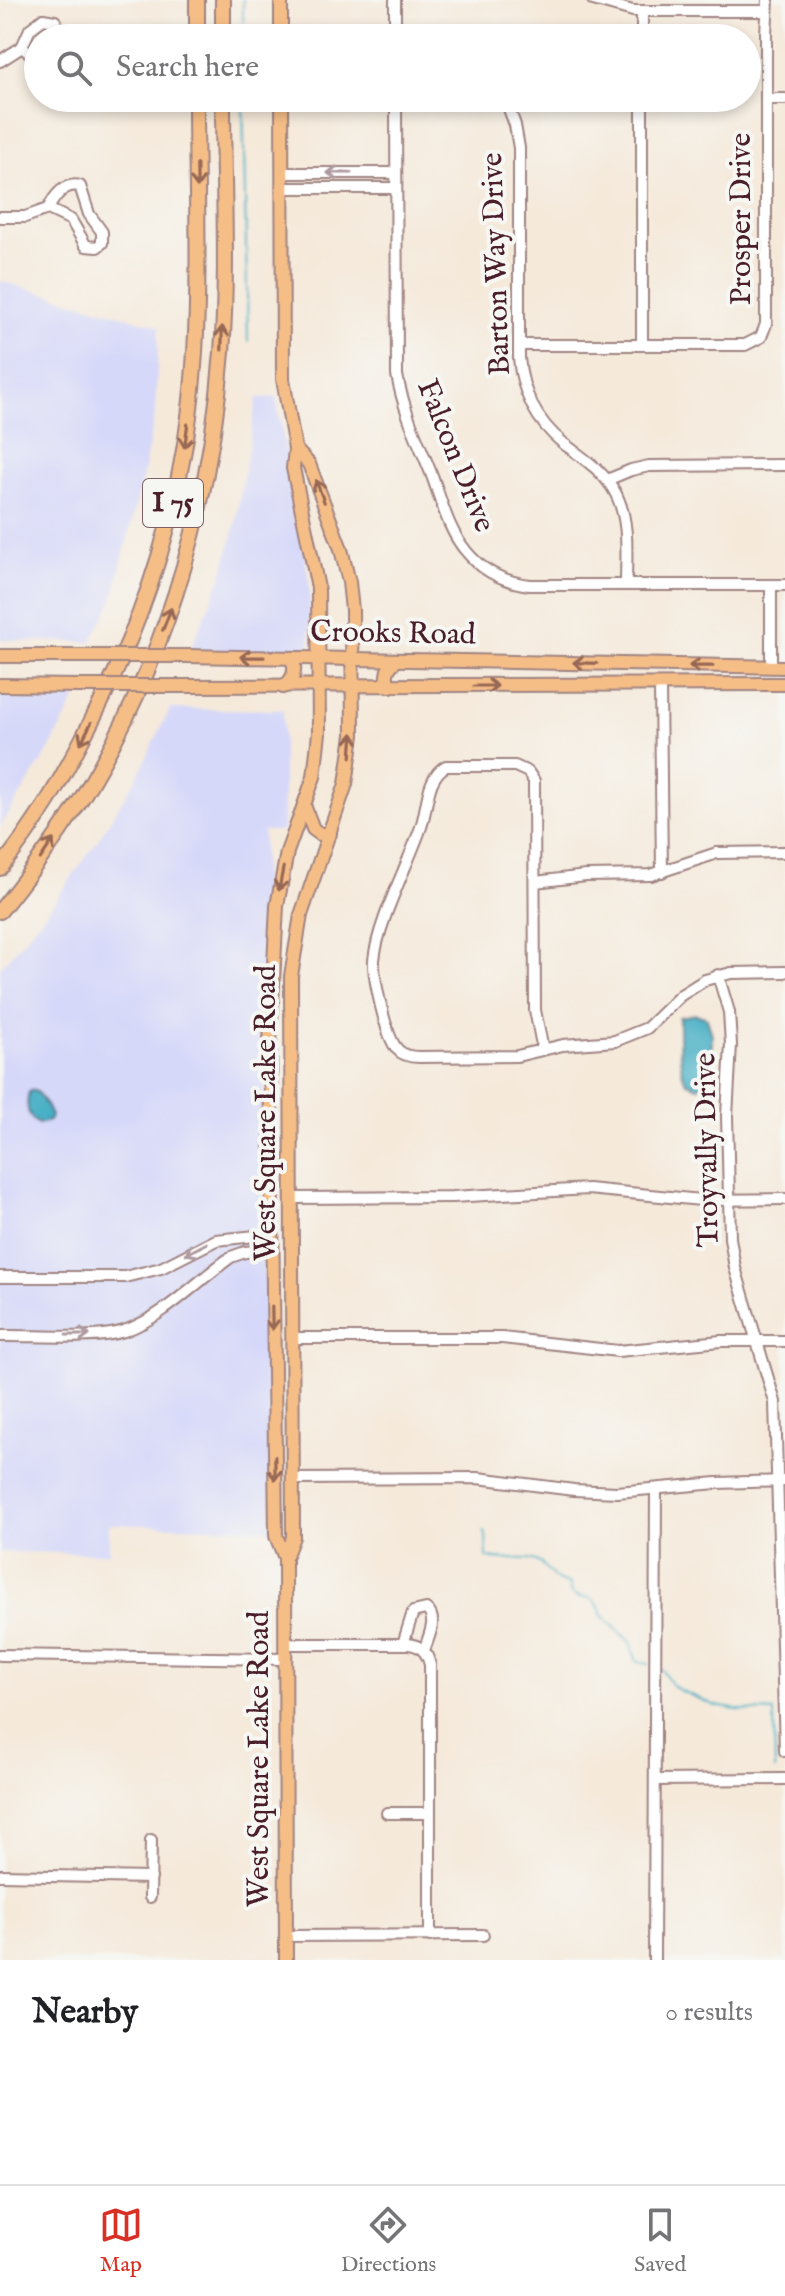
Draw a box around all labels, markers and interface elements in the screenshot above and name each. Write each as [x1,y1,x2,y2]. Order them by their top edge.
search box [24,24,761,112]
icon: search [52,46,96,90]
text: Search here [116,49,259,87]
street label: Prosper Drive [723,133,761,305]
street label: Barton Way Drive [474,152,520,376]
one-way arrow [189,162,205,189]
one-way arrow [326,165,353,181]
one-way arrow [214,325,230,352]
street label: Falcon Drive [407,374,503,538]
one-way arrow [178,422,193,448]
road number: I 75 [143,479,203,527]
one-way arrow [312,479,326,504]
one-way arrow [161,607,175,632]
street label: Crooks Road [310,614,477,654]
one-way arrow [239,650,266,665]
one-way arrow [572,656,599,671]
one-way arrow [688,658,715,674]
one-way arrow [472,678,499,694]
one-way arrow [77,721,93,745]
one-way arrow [345,732,360,759]
one-way arrow [39,838,55,860]
one-way arrow [273,866,288,891]
street label: West Square Lake Road [248,964,286,1261]
street label: Troyvally Drive [687,1052,729,1248]
one-way arrow [184,1242,208,1258]
one-way arrow [265,1304,280,1331]
one-way arrow [64,1327,91,1343]
one-way arrow [268,1454,283,1481]
street label: West Square Lake Road [241,1610,279,1907]
text: Nearby [32,1991,138,2034]
text: 0 results [665,1996,753,2029]
tab: Map [99,2203,143,2279]
tab: Directions [341,2203,436,2279]
tab: Saved [634,2203,686,2279]

